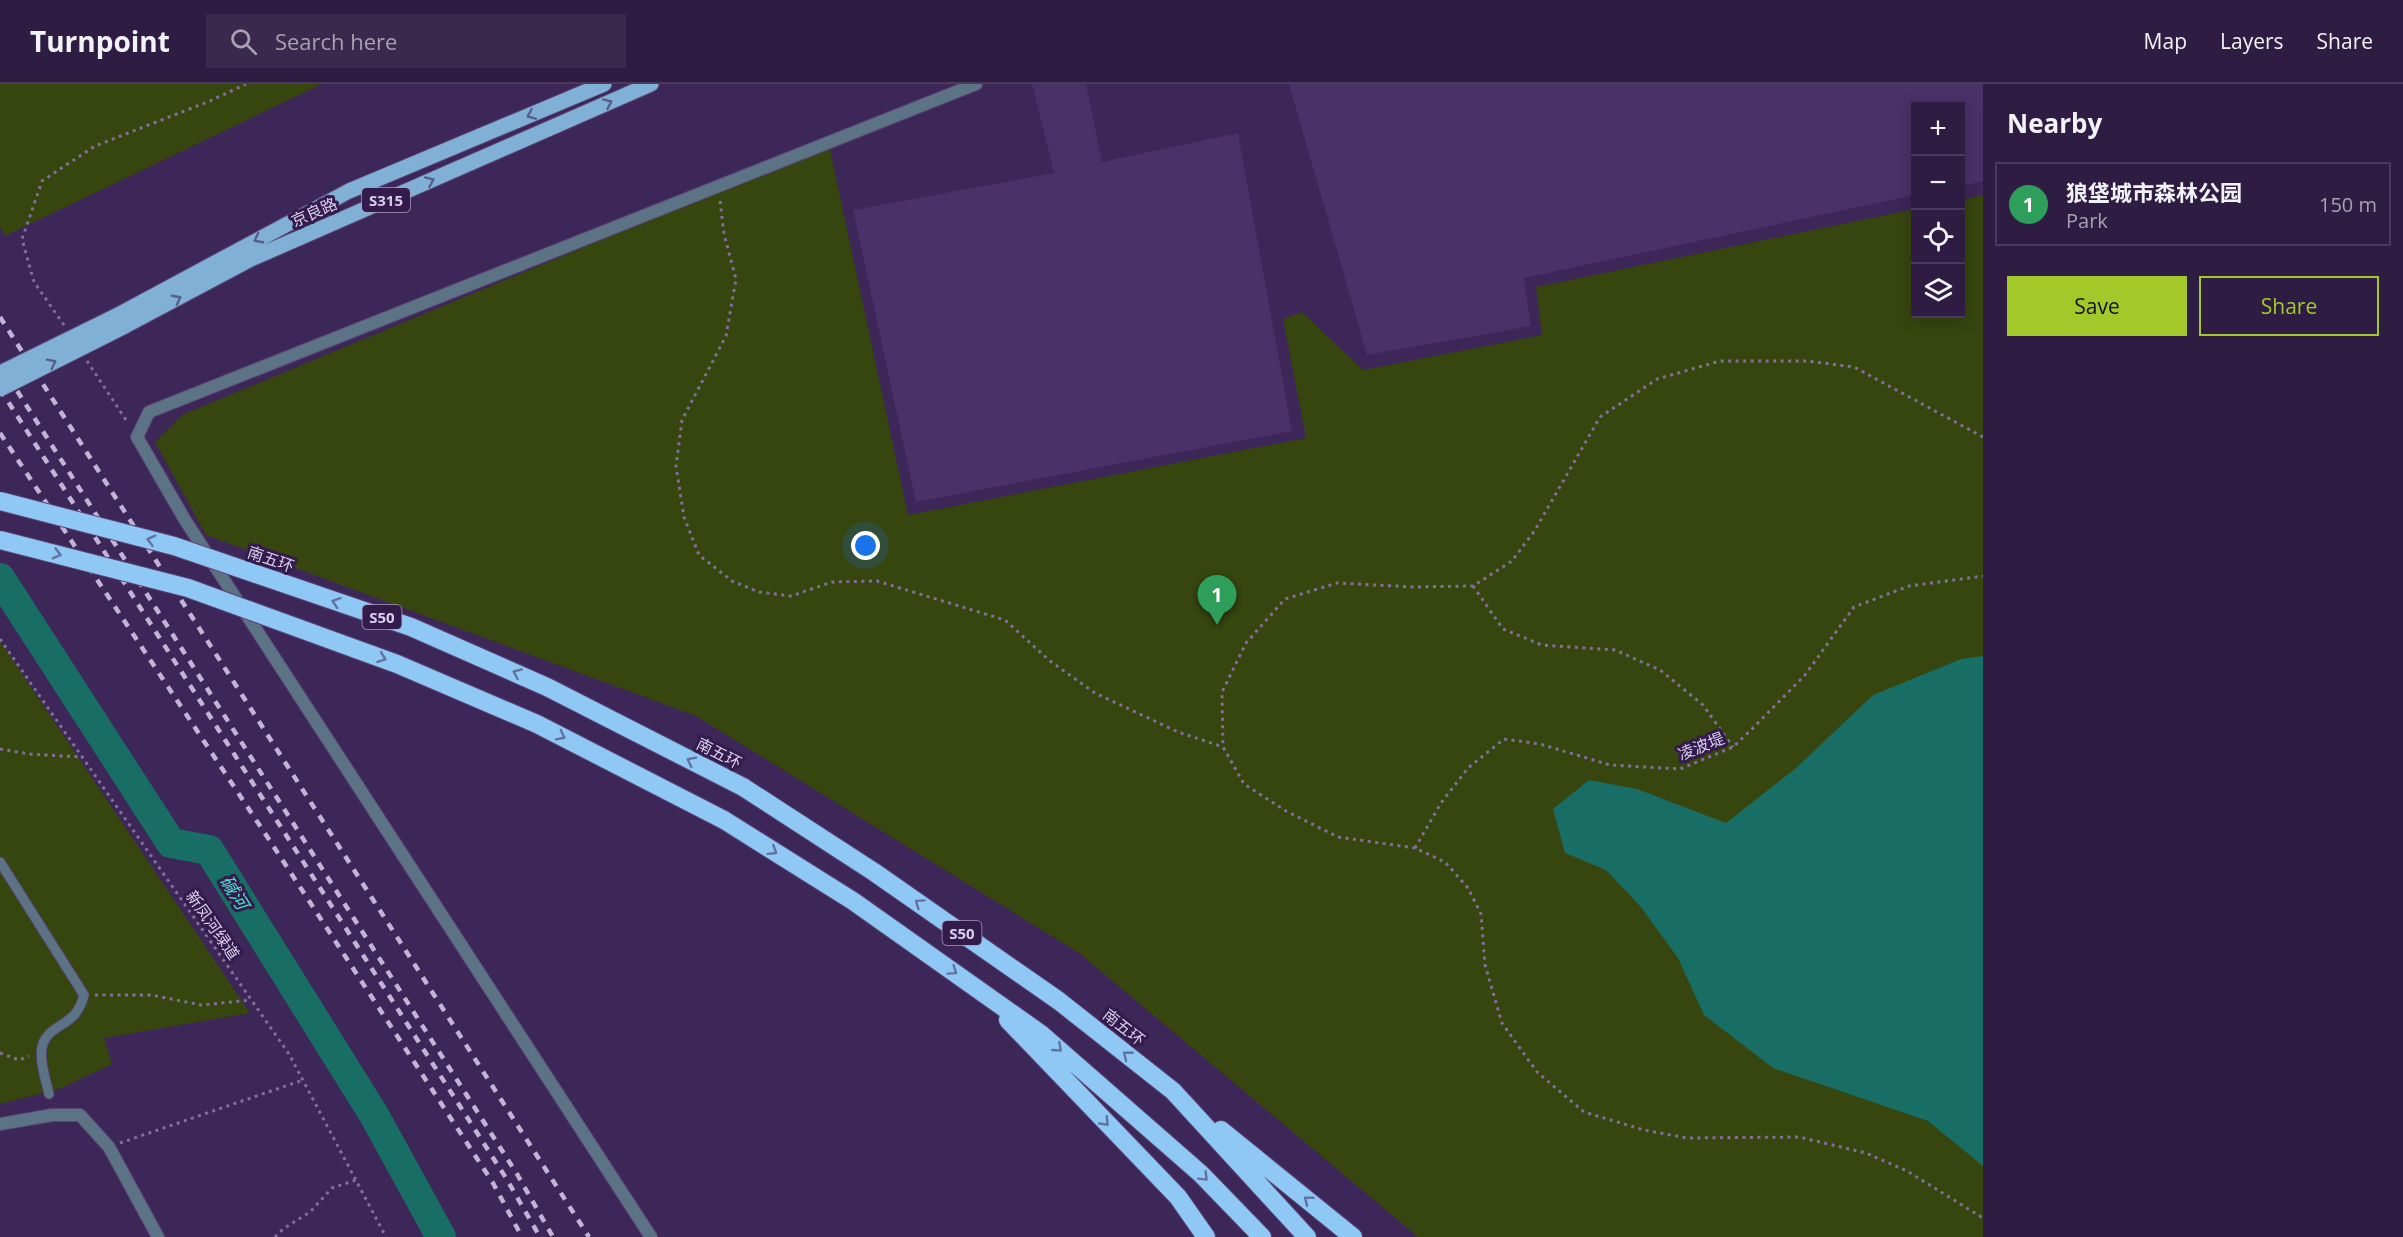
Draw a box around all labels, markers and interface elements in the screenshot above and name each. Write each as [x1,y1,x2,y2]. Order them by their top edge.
search box [206,14,626,68]
text: Turnpoint [30,22,170,60]
icon: search [227,25,260,58]
text: Search here [275,26,397,56]
text: Map [2144,27,2187,55]
text: Layers [2220,27,2284,55]
text: Share [2317,27,2373,55]
one-way arrow [602,98,613,110]
map controls [1911,102,1965,318]
button: + [1911,102,1965,156]
text: Nearby [2007,105,2102,141]
one-way arrow [526,108,537,120]
button: − [1911,156,1965,210]
one-way arrow [423,176,434,188]
text: 狼垡城市森林公园 [2066,177,2242,207]
road number: S315 [362,188,410,212]
text: 1 [2023,191,2034,218]
text: 150 m [2319,191,2377,218]
street label: 京良路 [288,192,340,232]
text: Park [2066,207,2108,234]
button: locate [1911,210,1965,264]
one-way arrow [254,232,265,243]
button: layers [1911,264,1965,318]
button: Save [2007,276,2187,336]
button: Share [2199,276,2379,336]
one-way arrow [171,295,181,306]
one-way arrow [46,359,57,370]
your location [851,531,880,560]
one-way arrow [146,535,156,548]
street label: 南五环 [245,541,297,577]
one-way arrow [51,547,61,560]
pin: 1 [1198,576,1236,625]
one-way arrow [331,596,342,609]
road number: S50 [362,605,401,629]
one-way arrow [376,651,387,664]
one-way arrow [512,669,523,681]
street label: 凌波堤 [1675,727,1727,765]
one-way arrow [554,729,565,740]
street label: 南五环 [693,732,745,774]
one-way arrow [687,756,698,768]
one-way arrow [766,844,777,855]
water label: 碱河 [215,870,256,916]
street label: 新凤河绿道 [181,886,245,964]
one-way arrow [914,899,925,910]
road number: S50 [942,921,982,945]
one-way arrow [946,964,957,975]
street label: 南五环 [1098,1004,1150,1050]
one-way arrow [1051,1041,1062,1052]
one-way arrow [1123,1051,1134,1062]
one-way arrow [1098,1114,1109,1125]
one-way arrow [1197,1170,1208,1181]
one-way arrow [1304,1197,1315,1208]

